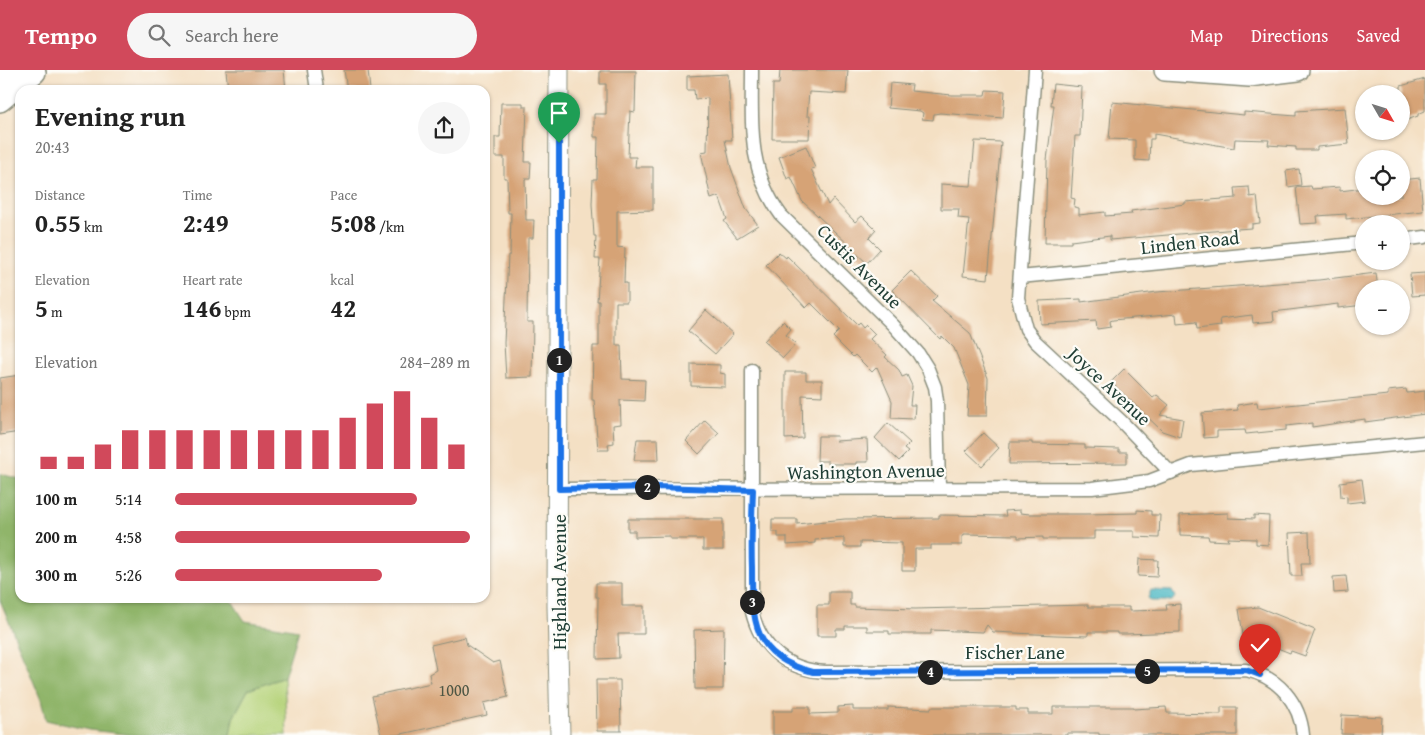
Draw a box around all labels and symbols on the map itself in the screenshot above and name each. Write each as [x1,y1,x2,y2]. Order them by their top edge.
north arrow [1355,85,1410,140]
pin [538,92,580,143]
street label: Custis Avenue [811,217,909,315]
street label: Linden Road [1139,223,1242,261]
street label: Joyce Avenue [1061,339,1158,432]
pin: 1 [546,348,572,372]
street label: Washington Avenue [787,456,945,486]
pin: 2 [634,474,660,500]
street label: Highland Avenue [545,514,573,650]
pin: 3 [740,590,764,614]
pin [1239,624,1281,675]
street label: Fischer Lane [965,638,1065,666]
pin: 5 [1134,658,1160,684]
pin: 4 [918,660,942,684]
house number: 1000 [439,678,470,702]

